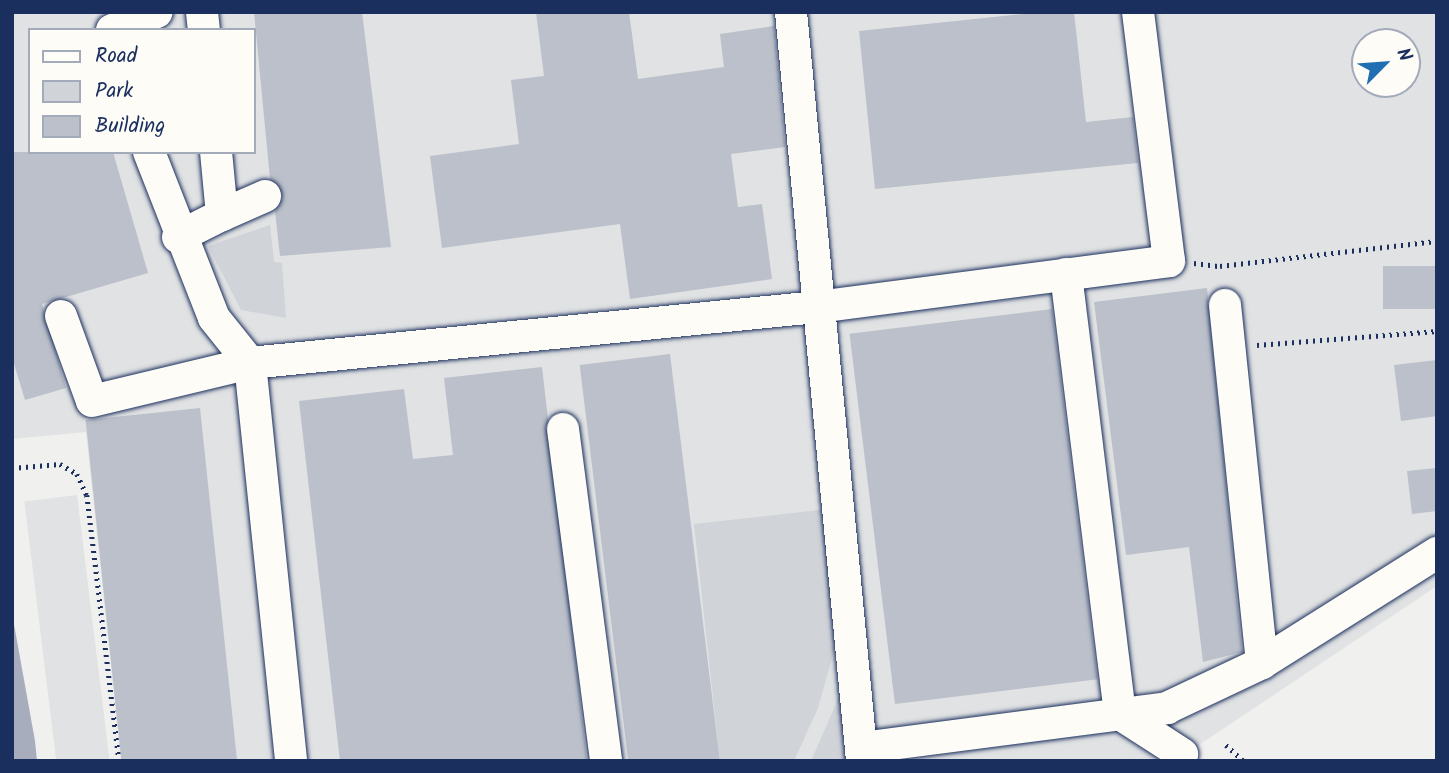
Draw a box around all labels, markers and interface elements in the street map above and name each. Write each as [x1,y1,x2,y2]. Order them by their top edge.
legend [28,28,256,154]
north arrow [1351,28,1421,98]
text: Road [95,40,137,73]
text: N [1387,43,1419,67]
text: Park [95,75,133,108]
text: Building [95,110,165,143]

